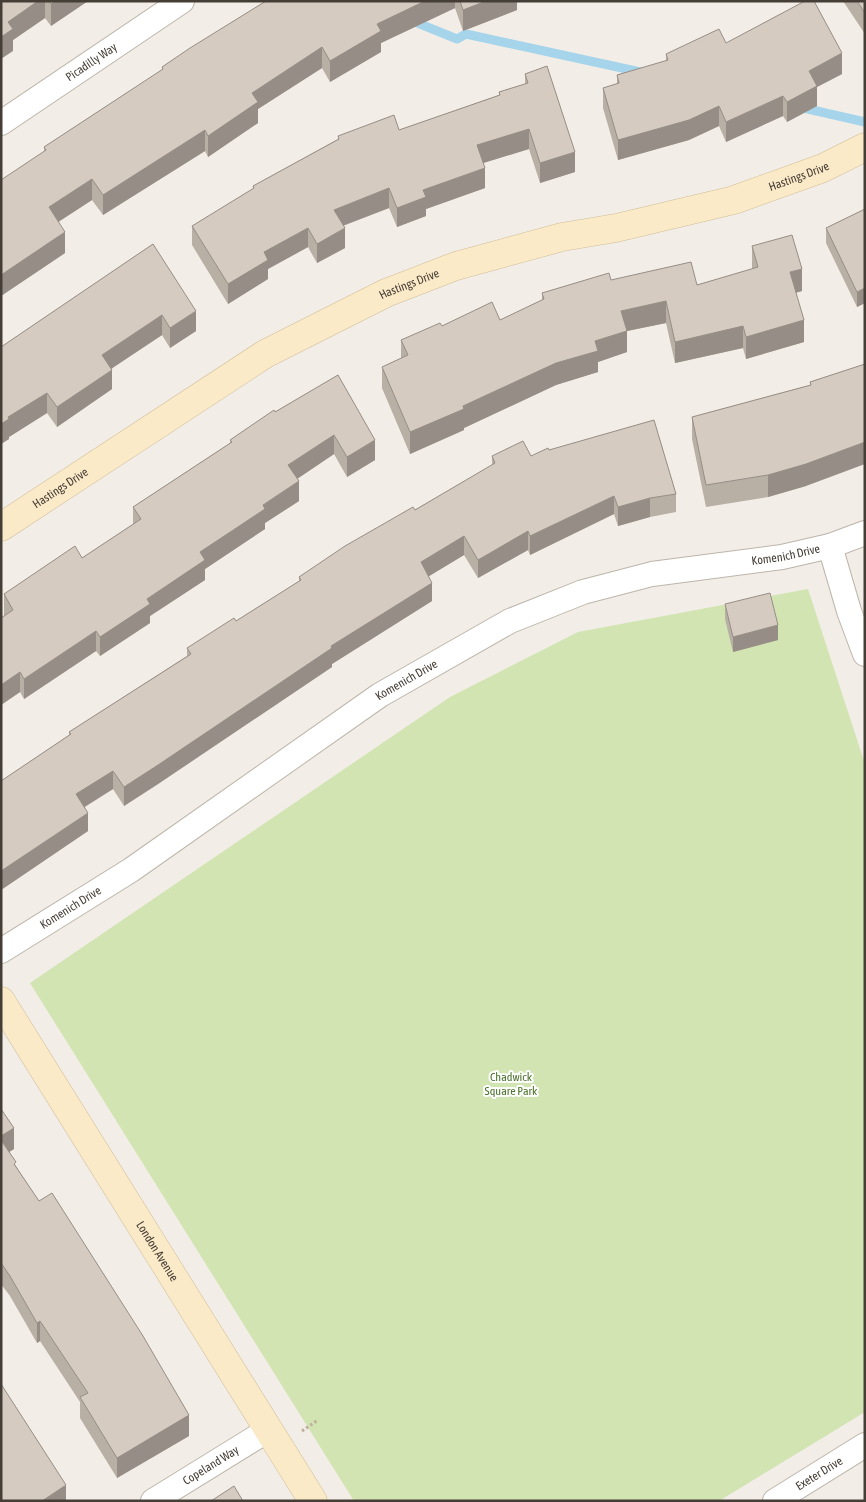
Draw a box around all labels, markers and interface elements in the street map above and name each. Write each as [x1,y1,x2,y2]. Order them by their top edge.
street label: Picadilly Way [63,40,120,84]
street label: Hastings Drive [767,159,831,194]
street label: Hastings Drive [377,266,441,302]
street label: Hastings Drive [30,465,91,511]
street label: Komenich Drive [751,542,821,568]
street label: Komenich Drive [373,657,440,703]
street label: Komenich Drive [38,883,104,932]
park label: Chadwick Square Park [485,1070,538,1098]
street label: London Avenue [133,1219,181,1284]
street label: Copeland Way [180,1443,241,1488]
street label: Exeter Drive [793,1454,845,1493]

